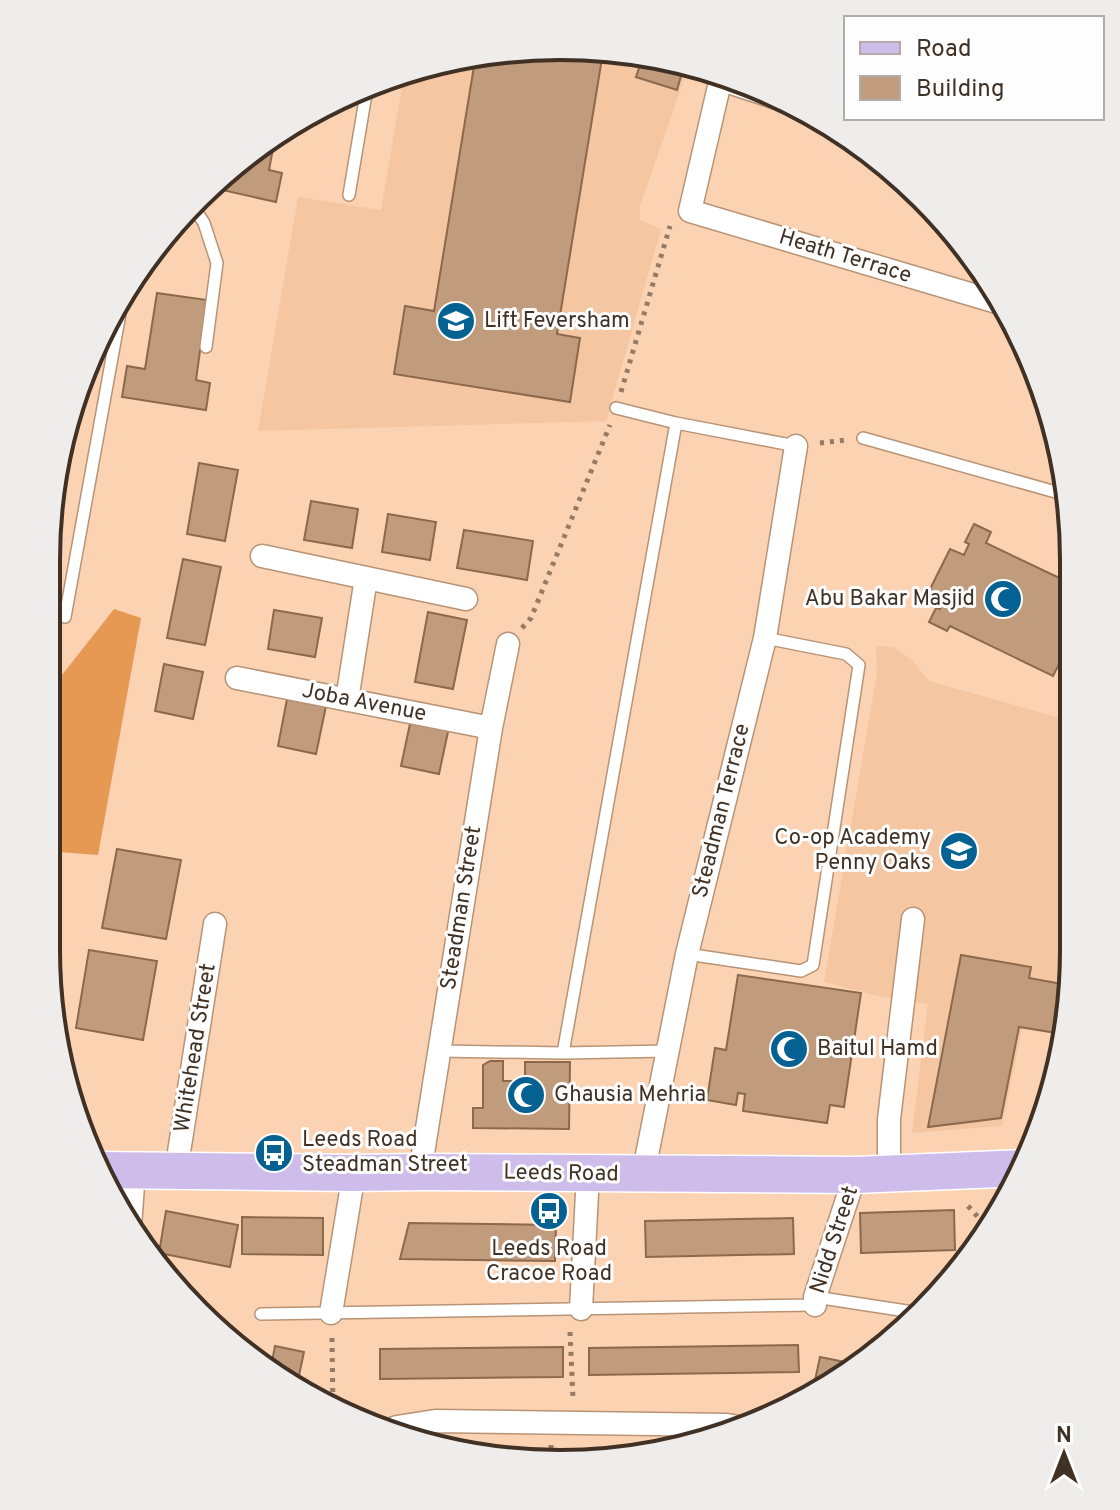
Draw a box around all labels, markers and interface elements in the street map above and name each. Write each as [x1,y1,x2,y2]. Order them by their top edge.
legend [844,16,1104,120]
text: Road [916,35,972,65]
text: Building [916,75,1005,105]
street label: Heath Terrace [775,224,915,290]
school or university icon: Lift Feversham [435,300,477,342]
place label: Lift Feversham [484,308,630,335]
mosque icon: Abu Bakar Masjid [982,578,1024,620]
place label: Abu Bakar Masjid [805,586,975,613]
street label: Joba Avenue [299,678,429,728]
street label: Steadman Terrace [687,721,757,901]
street label: Steadman Street [436,824,488,992]
place label: Co-op Academy Penny Oaks [774,825,931,877]
school or university icon: Co-op Academy Penny Oaks [938,830,980,872]
street label: Whitehead Street [169,962,223,1134]
mosque icon: Baitul Hamd [768,1028,810,1070]
place label: Baitul Hamd [817,1036,938,1063]
mosque icon: Ghausia Mehria [505,1074,547,1116]
place label: Ghausia Mehria [554,1082,706,1109]
place label: Leeds Road Steadman Street [302,1127,468,1179]
bus stop icon: Leeds Road Steadman Street [253,1132,295,1174]
street label: Leeds Road [503,1159,619,1189]
street label: Nidd Street [805,1183,865,1297]
bus stop icon: Leeds Road Cracoe Road [528,1190,570,1232]
place label: Leeds Road Cracoe Road [486,1236,612,1288]
north arrow [1024,1414,1104,1494]
text: N [1056,1423,1072,1450]

